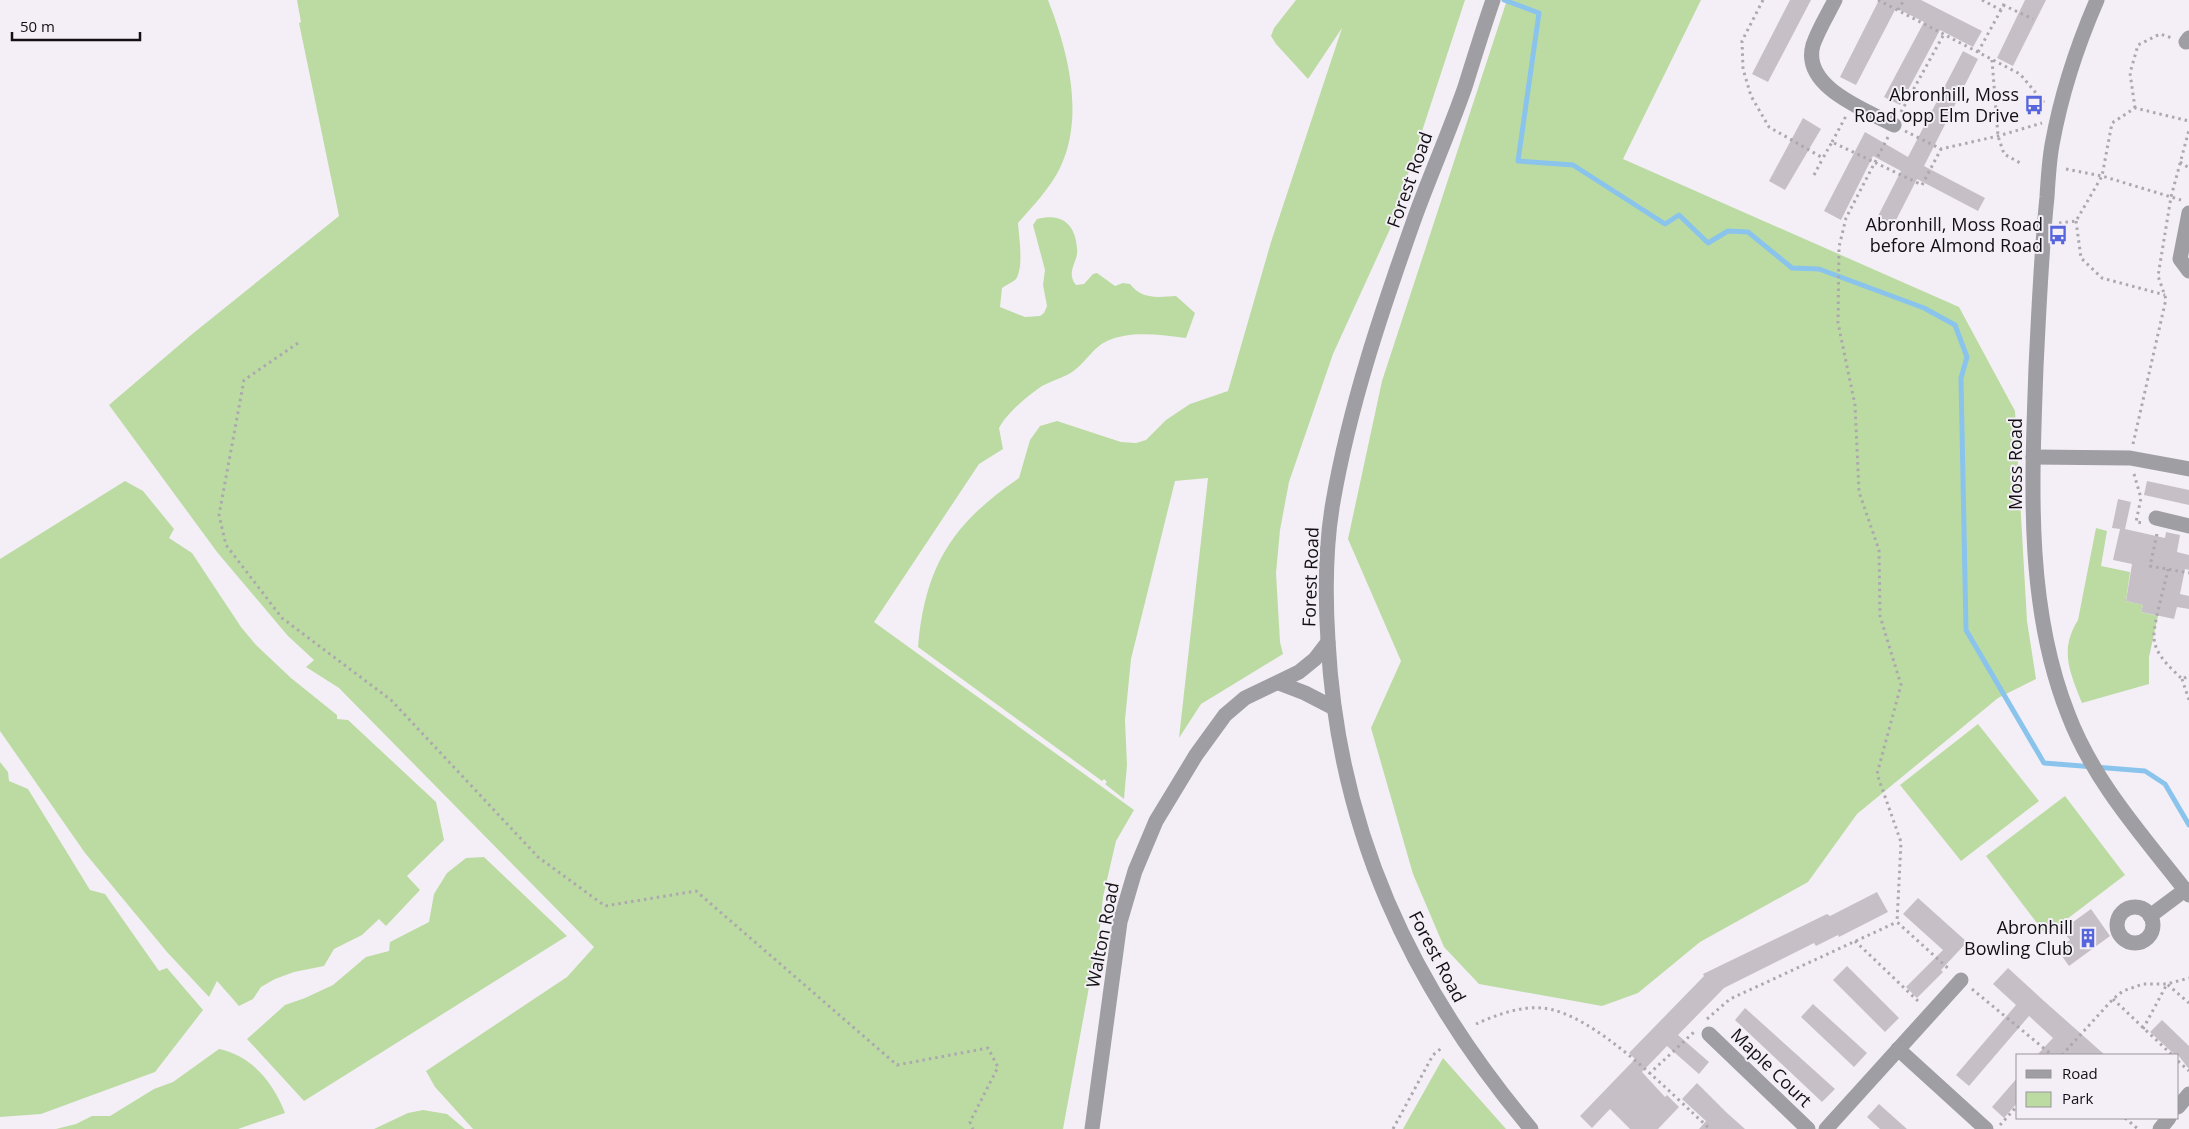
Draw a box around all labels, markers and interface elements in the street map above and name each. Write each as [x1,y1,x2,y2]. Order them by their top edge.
scale bar [12,10,140,42]
text: 50 m [20,16,55,36]
place label: Abronhill, Moss Road opp Elm Drive [1854,82,2019,127]
bus stop icon: Abronhill, Moss Road opp Elm Drive [2023,94,2045,116]
street label: Forest Road [1381,128,1437,231]
place label: Abronhill, Moss Road before Almond Road [1866,212,2043,257]
bus stop icon: Abronhill, Moss Road before Almond Road [2047,224,2069,246]
street label: Moss Road [2003,418,2027,510]
street label: Forest Road [1296,526,1324,627]
street label: Walton Road [1080,880,1124,990]
street label: Forest Road [1404,907,1472,1006]
place label: Abronhill Bowling Club [1964,915,2073,960]
building icon: Abronhill Bowling Club [2077,927,2099,949]
street label: Maple Court [1726,1023,1817,1112]
legend [2016,1054,2179,1119]
text: Road [2062,1063,2098,1083]
text: Park [2062,1088,2093,1108]

